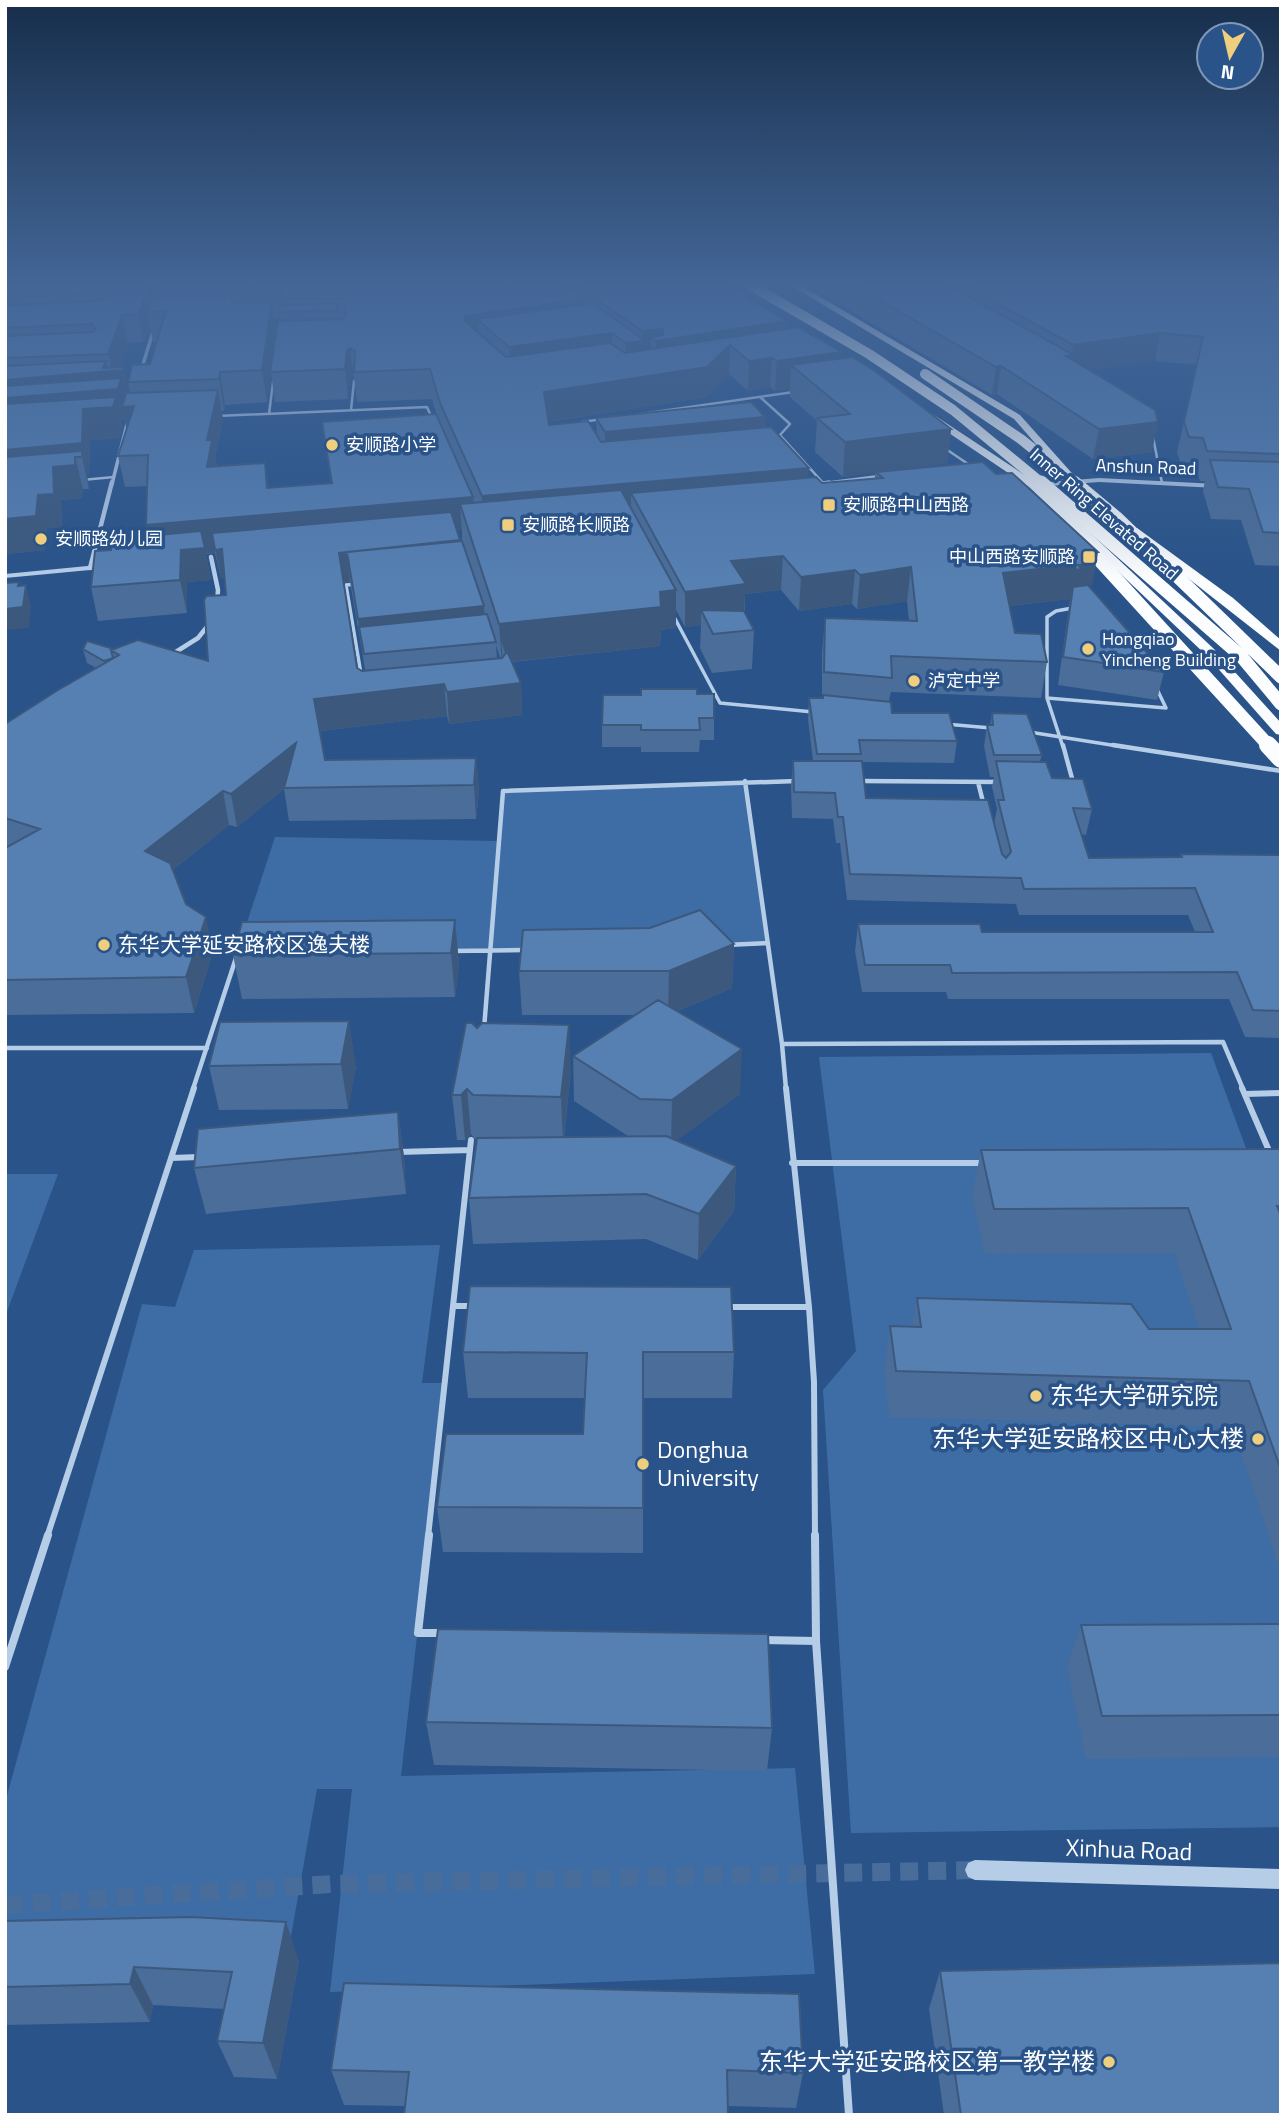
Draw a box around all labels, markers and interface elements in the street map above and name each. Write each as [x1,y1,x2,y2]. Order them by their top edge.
north arrow [1195,21,1265,91]
text: N [1219,58,1236,89]
place label: 安顺路小学 [346,431,436,458]
marker: 安顺路小学 [324,437,340,453]
street label: Inner Ring Elevated Road [1024,441,1185,586]
street label: Anshun Road [1095,451,1197,482]
place label: 安顺路中山西路 [843,491,969,518]
marker: 安顺路中山西路 [821,497,837,513]
place label: 安顺路长顺路 [522,511,630,538]
marker: 安顺路长顺路 [500,517,516,533]
place label: 安顺路幼儿园 [55,525,163,552]
marker: 安顺路幼儿园 [33,531,49,547]
place label: 中山西路安顺路 [949,543,1075,570]
marker: 中山西路安顺路 [1081,549,1097,565]
place label: Hongqiao Yincheng Building [1102,625,1236,673]
marker: Hongqiao Yincheng Building [1080,641,1096,657]
place label: 泸定中学 [928,667,1000,694]
marker: 泸定中学 [906,673,922,689]
place label: 东华大学延安路校区逸夫楼 [118,928,370,960]
marker: 东华大学延安路校区逸夫楼 [96,937,112,953]
place label: 东华大学研究院 [1050,1377,1218,1413]
marker: 东华大学研究院 [1028,1388,1044,1404]
place label: 东华大学延安路校区中心大楼 [932,1420,1244,1456]
place label: Donghua University [657,1431,759,1495]
marker: 东华大学延安路校区中心大楼 [1250,1431,1266,1447]
marker: Donghua University [635,1456,651,1472]
street label: Xinhua Road [1065,1829,1193,1869]
place label: 东华大学延安路校区第一教学楼 [759,2043,1095,2079]
marker: 东华大学延安路校区第一教学楼 [1101,2054,1117,2070]

